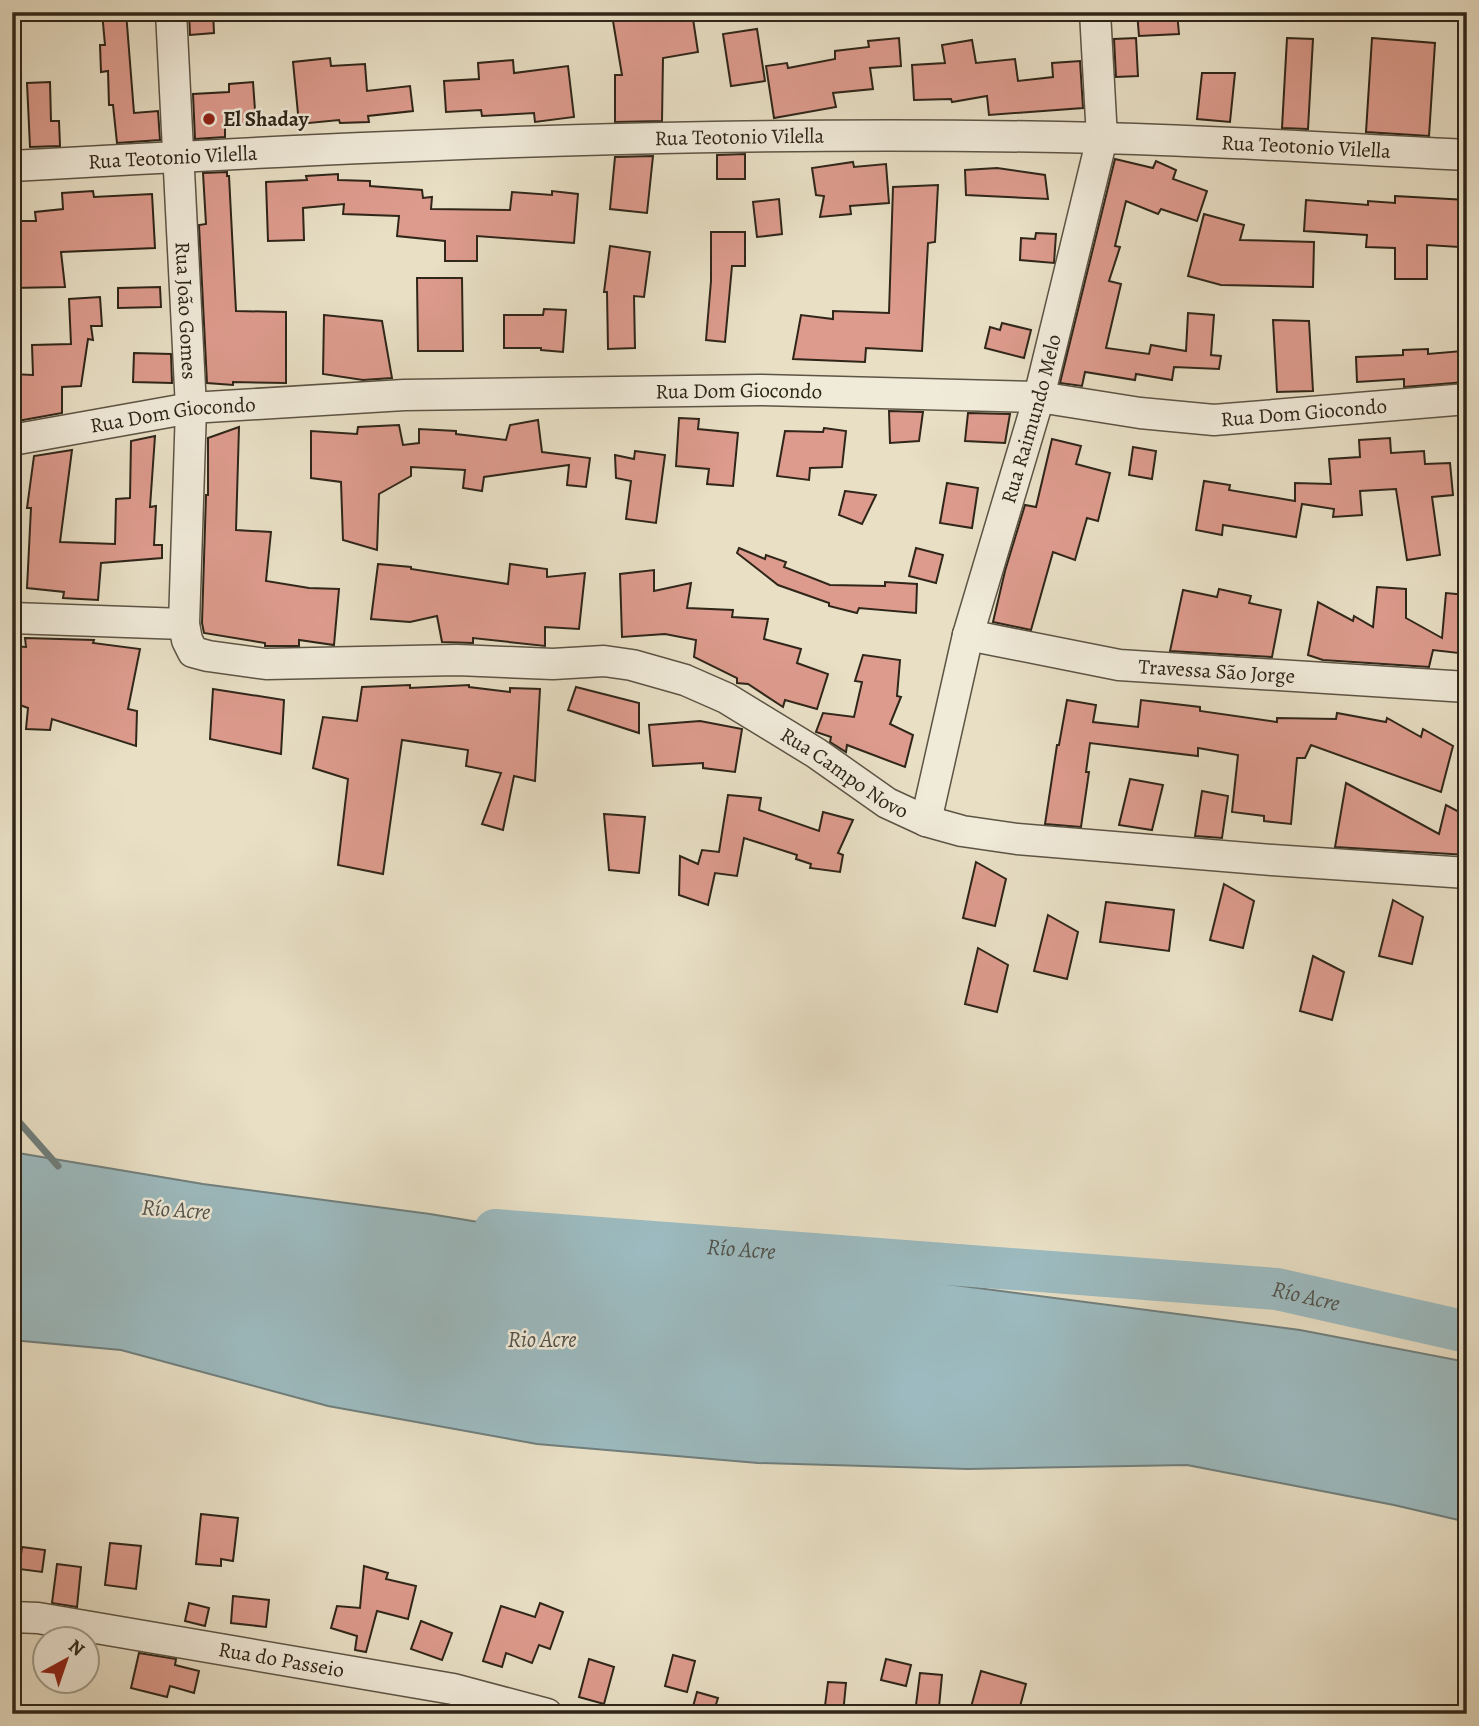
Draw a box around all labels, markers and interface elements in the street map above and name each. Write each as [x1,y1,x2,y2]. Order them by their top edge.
place label: El Shaday [223,105,310,133]
marker: El Shaday [201,111,217,127]
street label: Rua Teotonio Vilella [654,122,824,152]
street label: Rua Teotonio Vilella [1221,128,1392,165]
street label: Rua Teotonio Vilella [87,139,258,176]
street label: Rua João Gomes [169,241,204,380]
street label: Rua Raimundo Melo [994,331,1068,507]
street label: Rua Dom Giocondo [655,376,822,406]
street label: Rua Dom Giocondo [88,390,256,440]
street label: Rua Dom Giocondo [1219,392,1388,433]
street label: Travessa São Jorge [1138,652,1296,690]
street label: Rua Campo Novo [775,721,913,825]
water label: Río Acre [141,1192,211,1227]
water label: Río Acre [706,1231,777,1267]
water label: Río Acre [1269,1273,1343,1319]
water label: Rio Acre [508,1324,576,1355]
north arrow [32,1624,102,1694]
text: N [63,1633,90,1662]
street label: Rua do Passeio [216,1635,346,1684]

